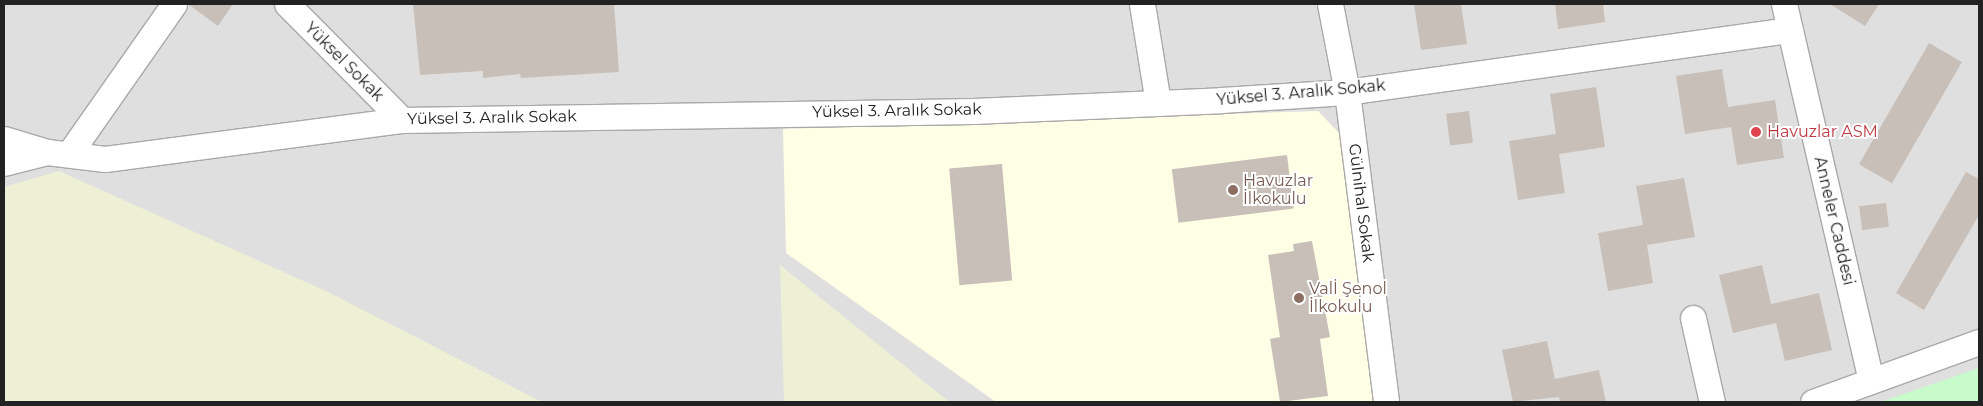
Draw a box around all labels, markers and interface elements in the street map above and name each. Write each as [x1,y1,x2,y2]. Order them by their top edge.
street label: Yüksel Sokak [300,18,388,106]
street label: Yüksel 3. Aralık Sokak [1216,76,1386,110]
street label: Yüksel 3. Aralık Sokak [812,100,982,122]
street label: Yüksel 3. Aralık Sokak [407,107,577,129]
place label: Havuzlar ASM [1767,122,1878,142]
marker: Havuzlar ASM [1749,125,1763,139]
street label: Gülnihal Sokak [1344,142,1378,264]
street label: Anneler Caddesi [1810,155,1858,287]
place label: Havuzlar İlkokulu [1243,171,1313,209]
marker: Havuzlar İlkokulu [1227,184,1239,196]
place label: Valİ Şenol İlkokulu [1309,279,1387,317]
marker: Valİ Şenol İlkokulu [1293,292,1305,304]

